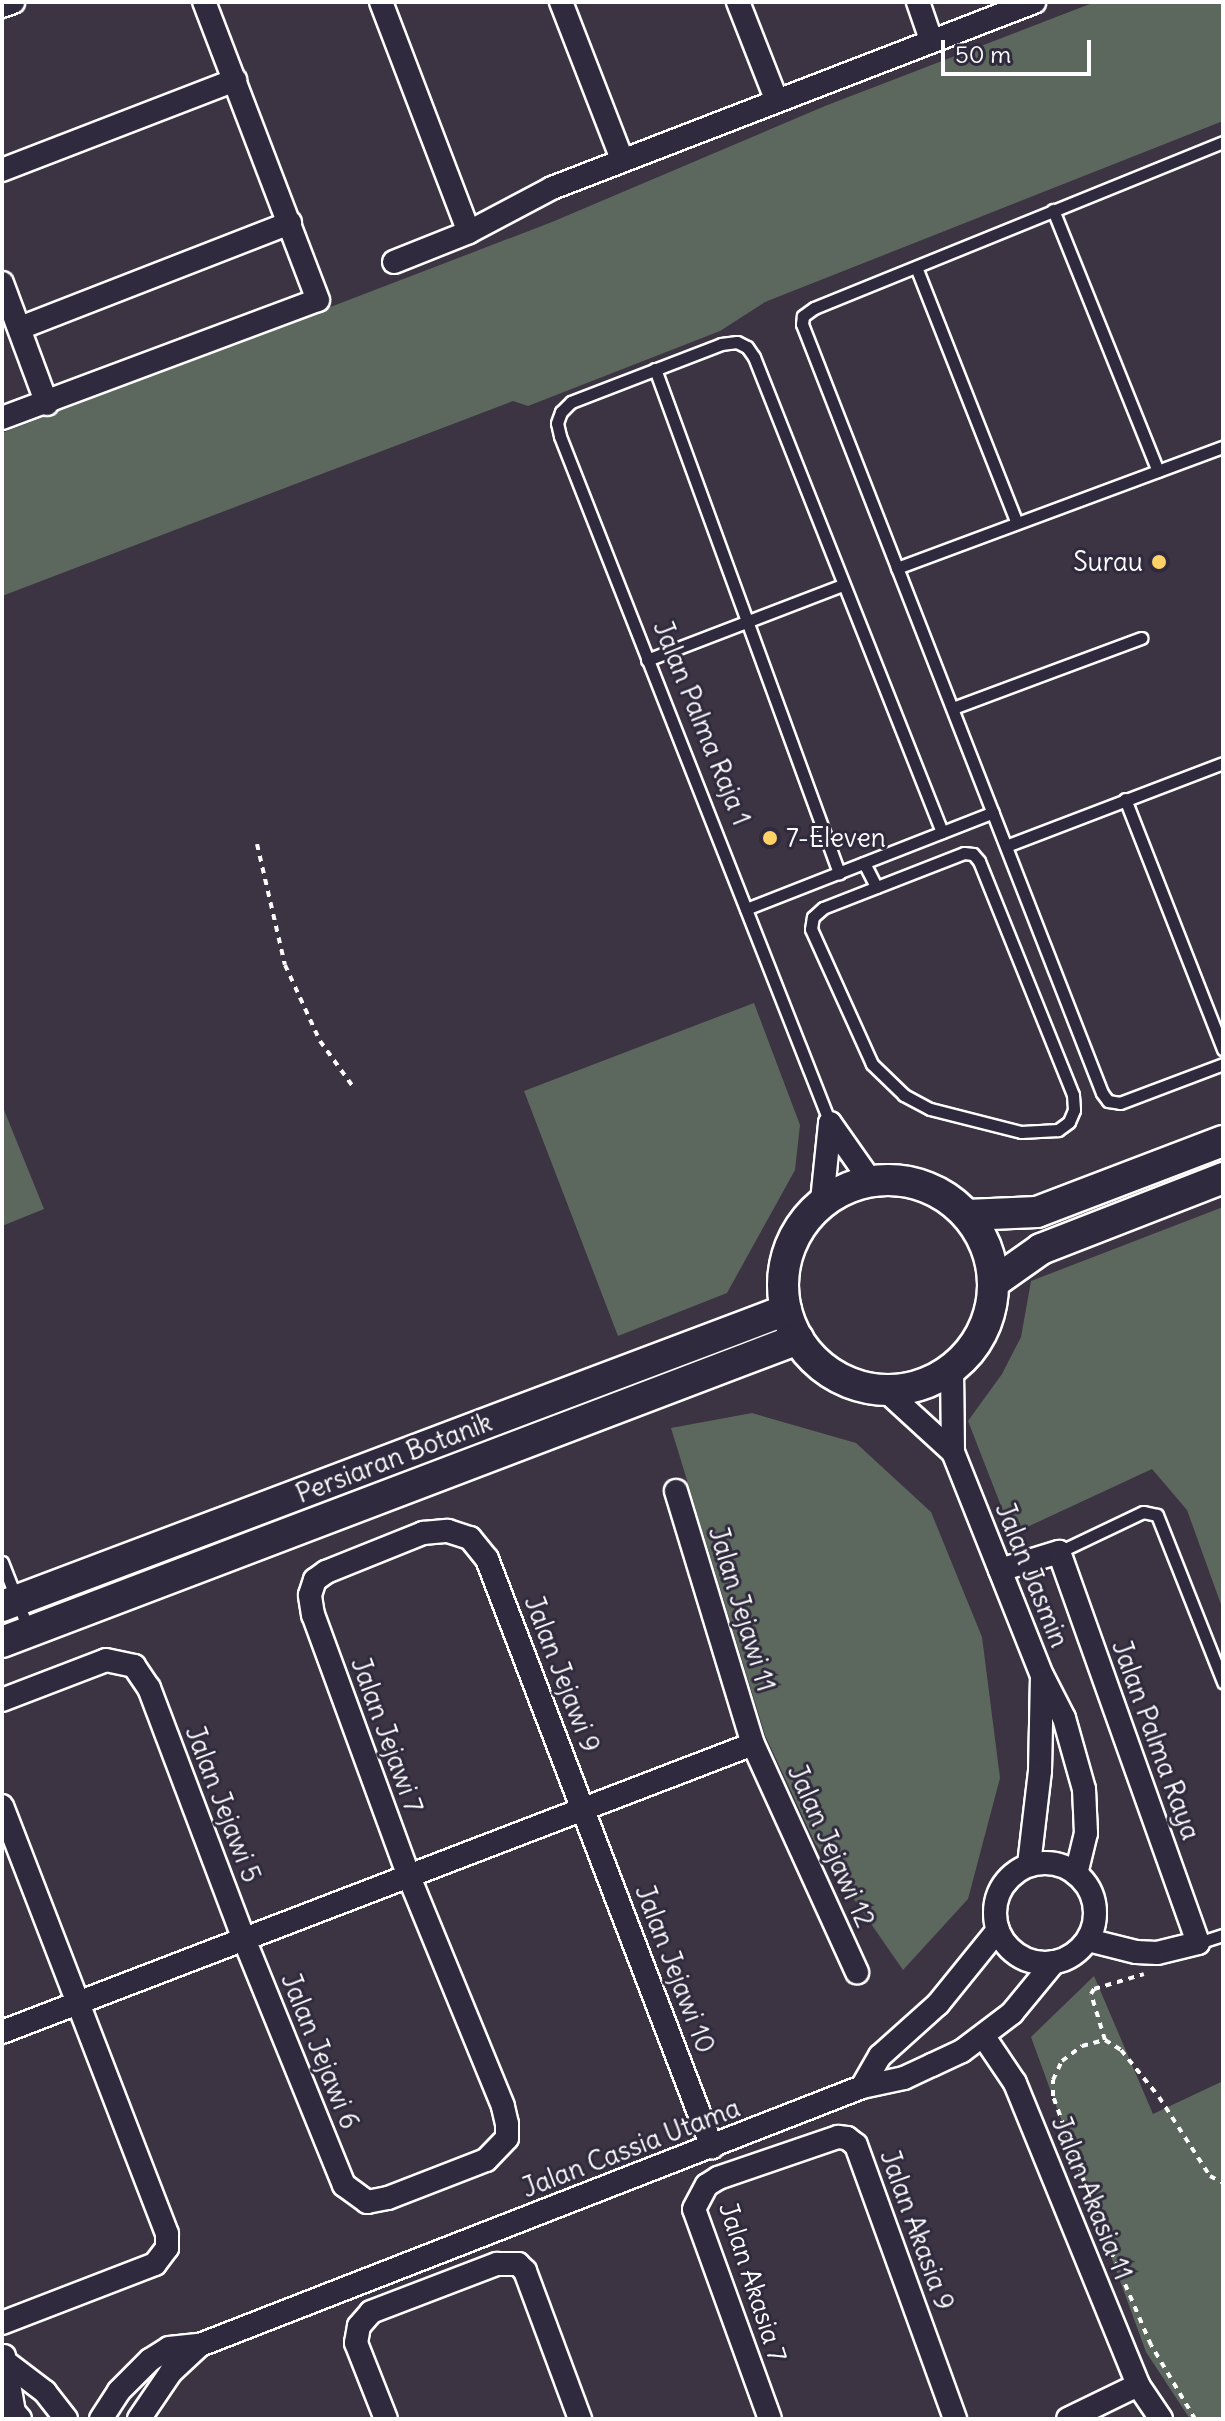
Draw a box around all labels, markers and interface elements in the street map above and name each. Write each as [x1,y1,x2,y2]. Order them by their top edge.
scale bar [945,24,1095,74]
text: 50 m [955,39,1011,69]
place label: Surau [1073,546,1143,578]
marker: Surau [1150,553,1168,571]
street label: Jalan Palma Raja 1 [647,616,757,830]
place label: 7-Eleven [786,822,886,854]
marker: 7-Eleven [761,829,779,847]
street label: Persiaran Botanik [292,1406,496,1510]
street label: Jalan Jasmin [989,1498,1075,1652]
street label: Jalan Jejawi 11 [702,1523,782,1695]
street label: Jalan Jejawi 9 [518,1591,606,1757]
street label: Jalan Palma Raya [1105,1636,1207,1844]
street label: Jalan Jejawi 7 [344,1653,430,1817]
street label: Jalan Jejawi 5 [179,1721,267,1887]
street label: Jalan Jejawi 12 [781,1760,881,1932]
street label: Jalan Jejawi 10 [629,1880,721,2058]
street label: Jalan Jejawi 6 [275,1969,365,2133]
street label: Jalan Cassia Utama [517,2092,745,2204]
street label: Jalan Akasia 11 [1045,2112,1139,2284]
street label: Jalan Akasia 9 [874,2146,960,2314]
street label: Jalan Akasia 7 [713,2198,793,2366]

